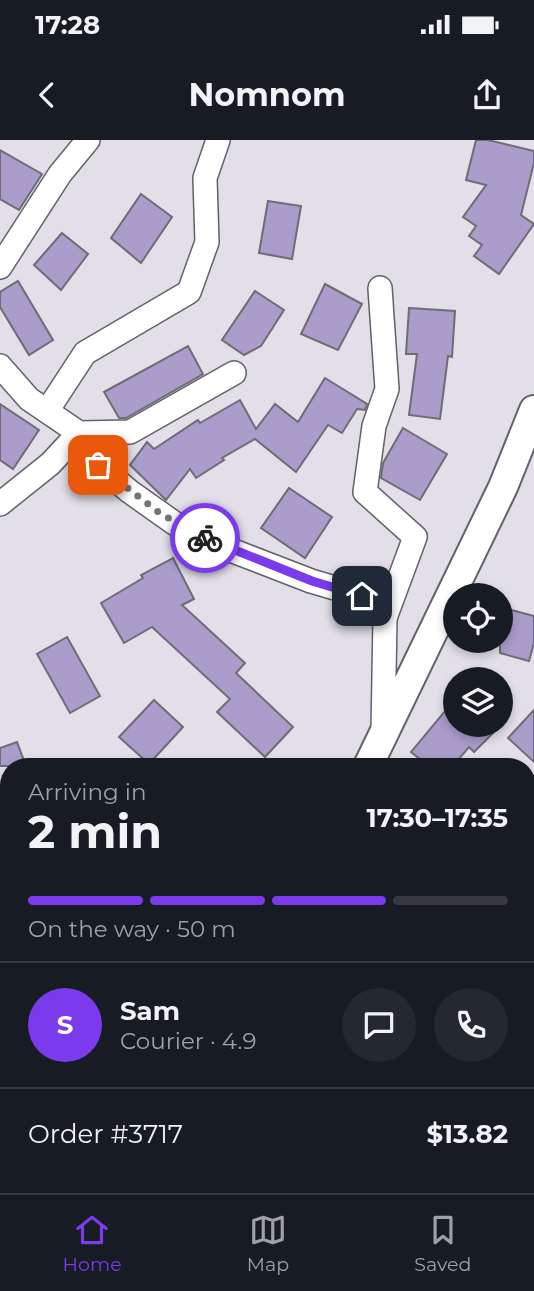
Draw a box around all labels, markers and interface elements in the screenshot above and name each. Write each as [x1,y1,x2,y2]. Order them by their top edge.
text: 17:28 [35,9,100,41]
text: Nomnom [188,75,346,114]
icon: back [28,76,66,114]
icon: share [468,76,506,114]
pin [68,435,128,495]
icon: bag [79,446,117,484]
courier [170,503,240,573]
icon: bike [186,519,224,557]
pin [332,566,392,626]
icon: home [343,577,381,615]
map controls [443,583,513,737]
button: locate [443,583,513,653]
button: layers [443,667,513,737]
text: Arriving in [28,778,147,806]
text: 17:30–17:35 [367,802,508,834]
text: 2 min [28,803,162,860]
text: On the way · 50 m [28,915,236,943]
button: chat [342,988,416,1062]
button: phone [434,988,508,1062]
text: Sam [120,995,180,1027]
text: S [57,1009,73,1041]
text: Courier · 4.9 [120,1027,256,1055]
text: Order #3717 [28,1118,183,1150]
text: $13.82 [427,1118,508,1150]
tab: Home [63,1211,122,1276]
tab: Map [247,1211,289,1276]
tab: Saved [414,1211,471,1276]

